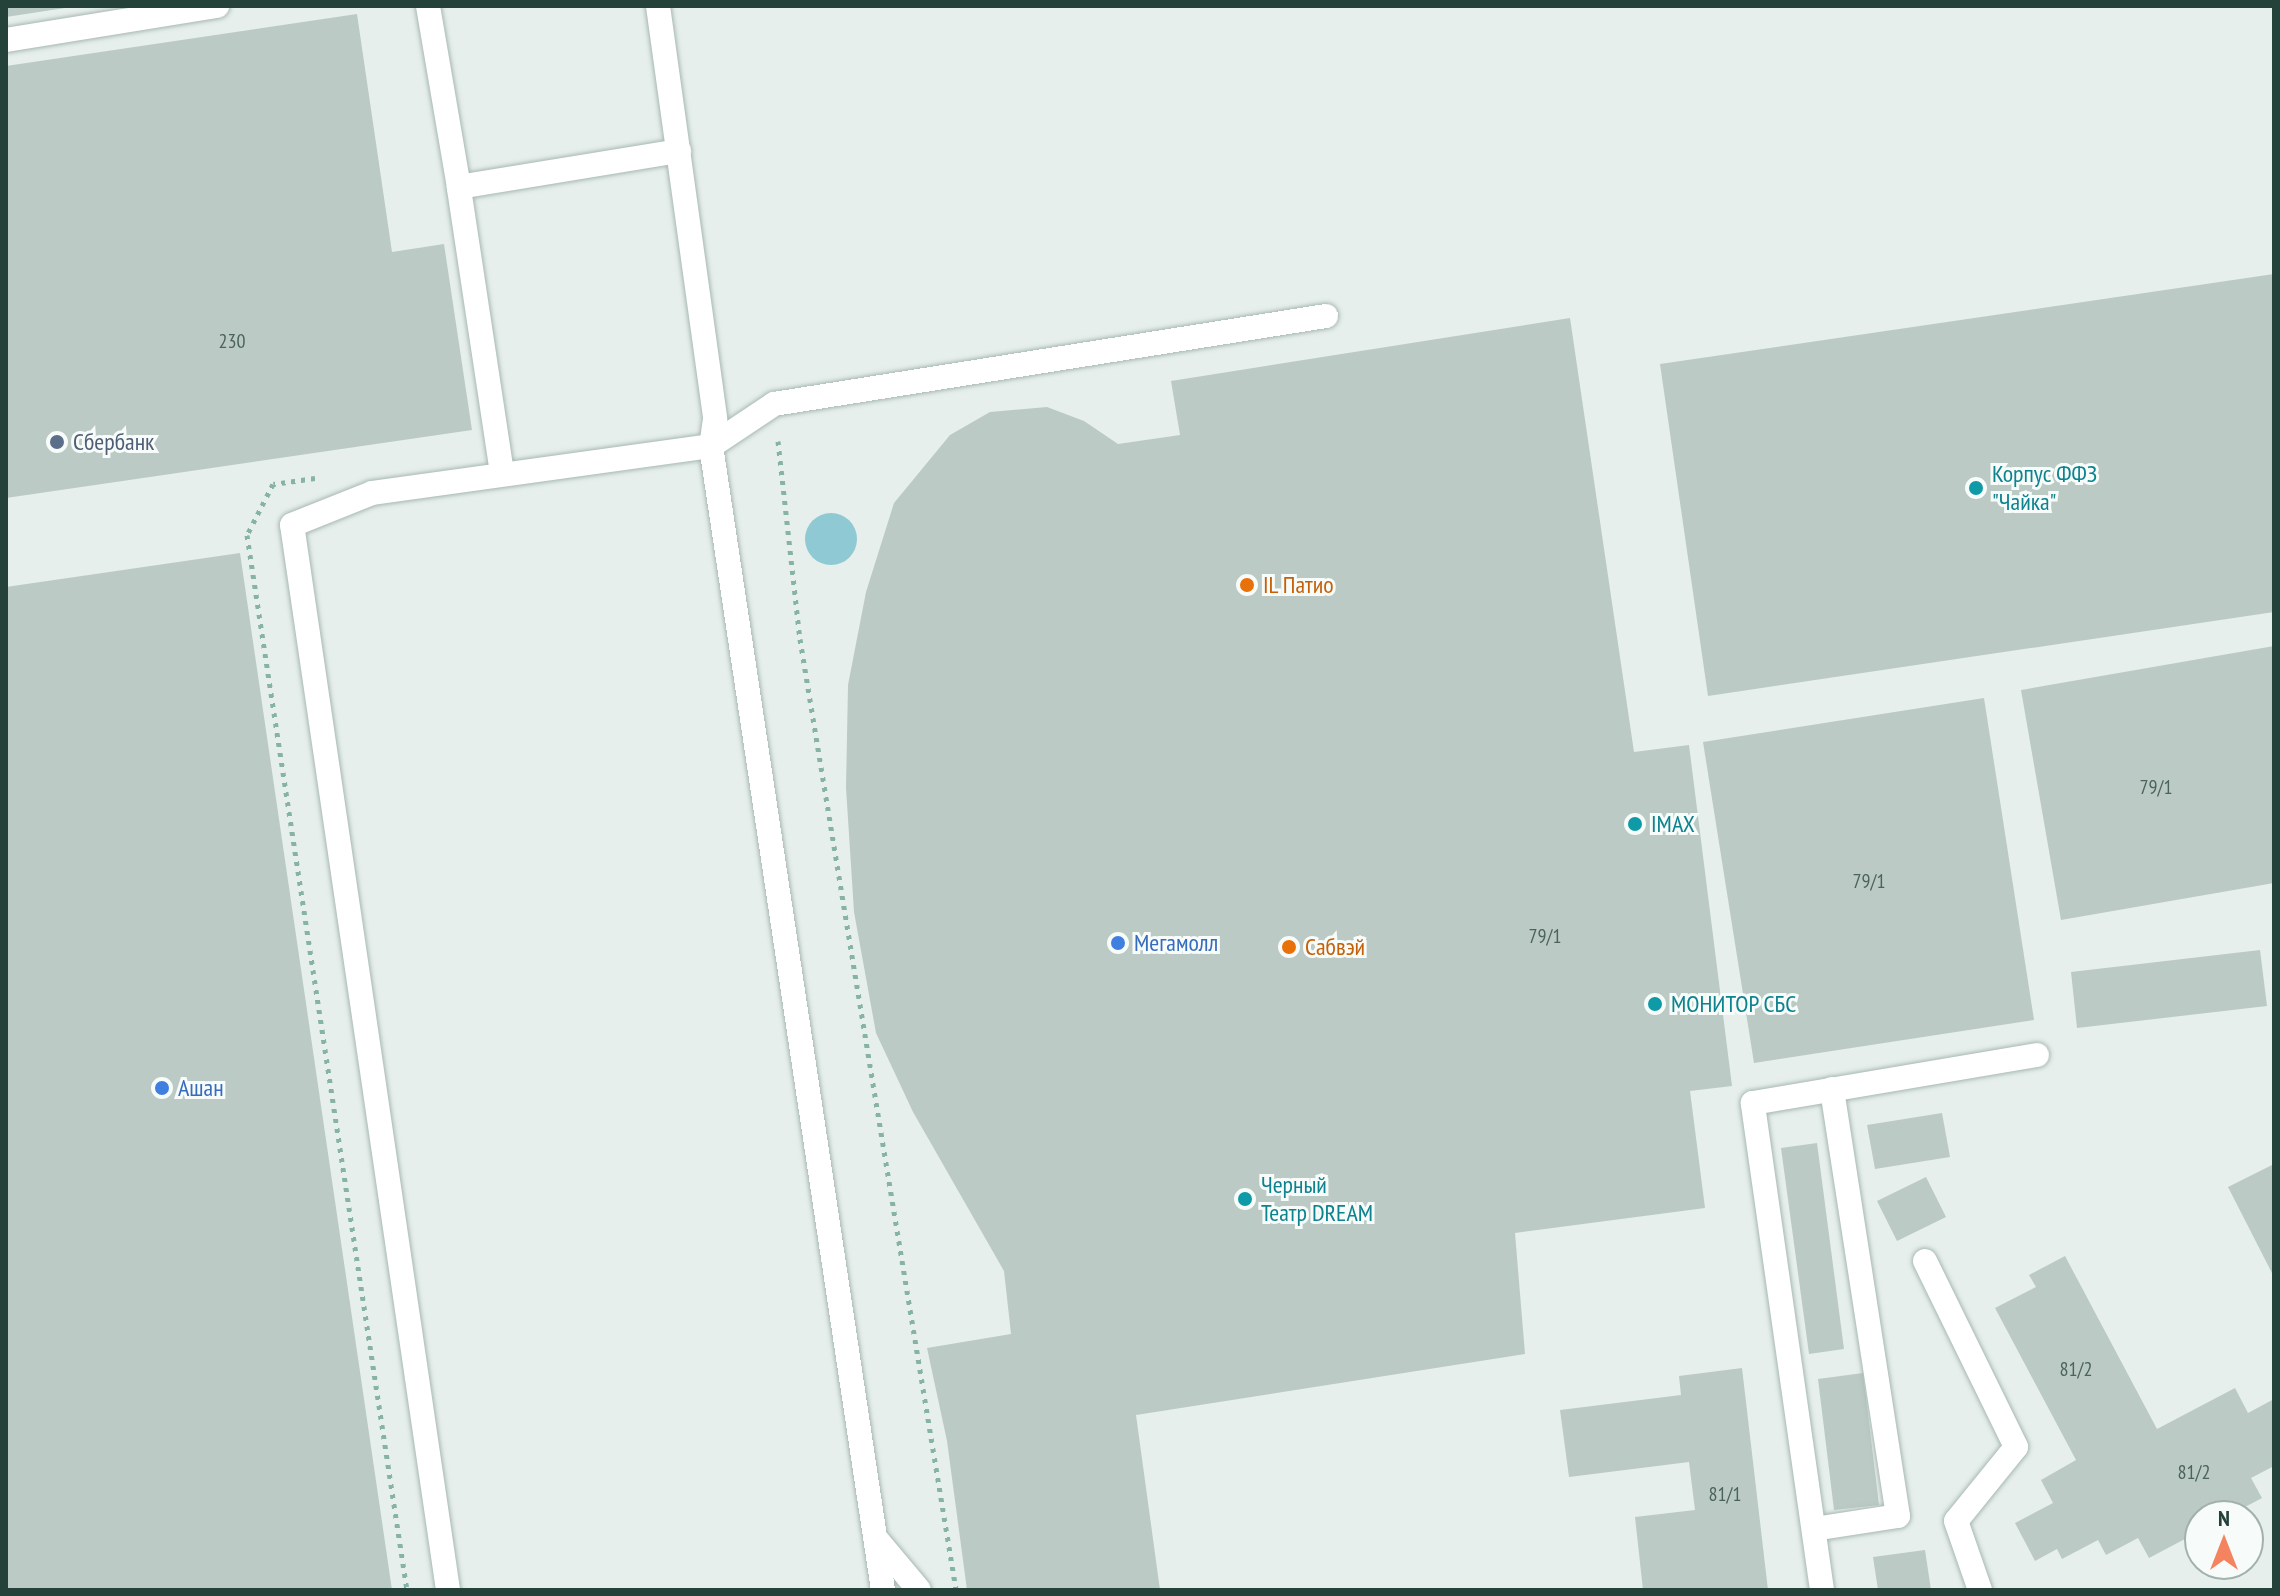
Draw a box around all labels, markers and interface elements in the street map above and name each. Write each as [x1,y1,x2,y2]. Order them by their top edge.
house number: 230 [219,329,245,353]
place label: Сбербанк [73,428,154,456]
marker: Сбербанк [48,433,66,451]
place label: Корпус ФФЗ "Чайка" [1992,460,2097,516]
marker: Корпус ФФЗ "Чайка" [1967,479,1985,497]
place label: IL Патио [1263,571,1334,599]
marker: IL Патио [1238,576,1256,594]
house number: 79/1 [2140,775,2172,799]
place label: IMAX [1651,810,1695,838]
marker: IMAX [1626,815,1644,833]
house number: 79/1 [1853,869,1885,893]
house number: 79/1 [1529,924,1561,948]
place label: Мегамолл [1134,929,1218,957]
place label: Сабвэй [1305,933,1365,961]
marker: Мегамолл [1109,934,1127,952]
marker: Сабвэй [1280,938,1298,956]
place label: МОНИТОР СБС [1671,990,1797,1018]
marker: МОНИТОР СБС [1646,995,1664,1013]
place label: Ашан [178,1074,224,1102]
marker: Ашан [153,1079,171,1097]
place label: Черный Театр DREAM [1261,1171,1373,1227]
marker: Черный Театр DREAM [1236,1190,1254,1208]
house number: 81/2 [2060,1357,2092,1381]
house number: 81/2 [2178,1460,2210,1484]
house number: 81/1 [1709,1482,1741,1506]
north arrow [2184,1500,2264,1580]
text: N [2218,1504,2230,1532]

